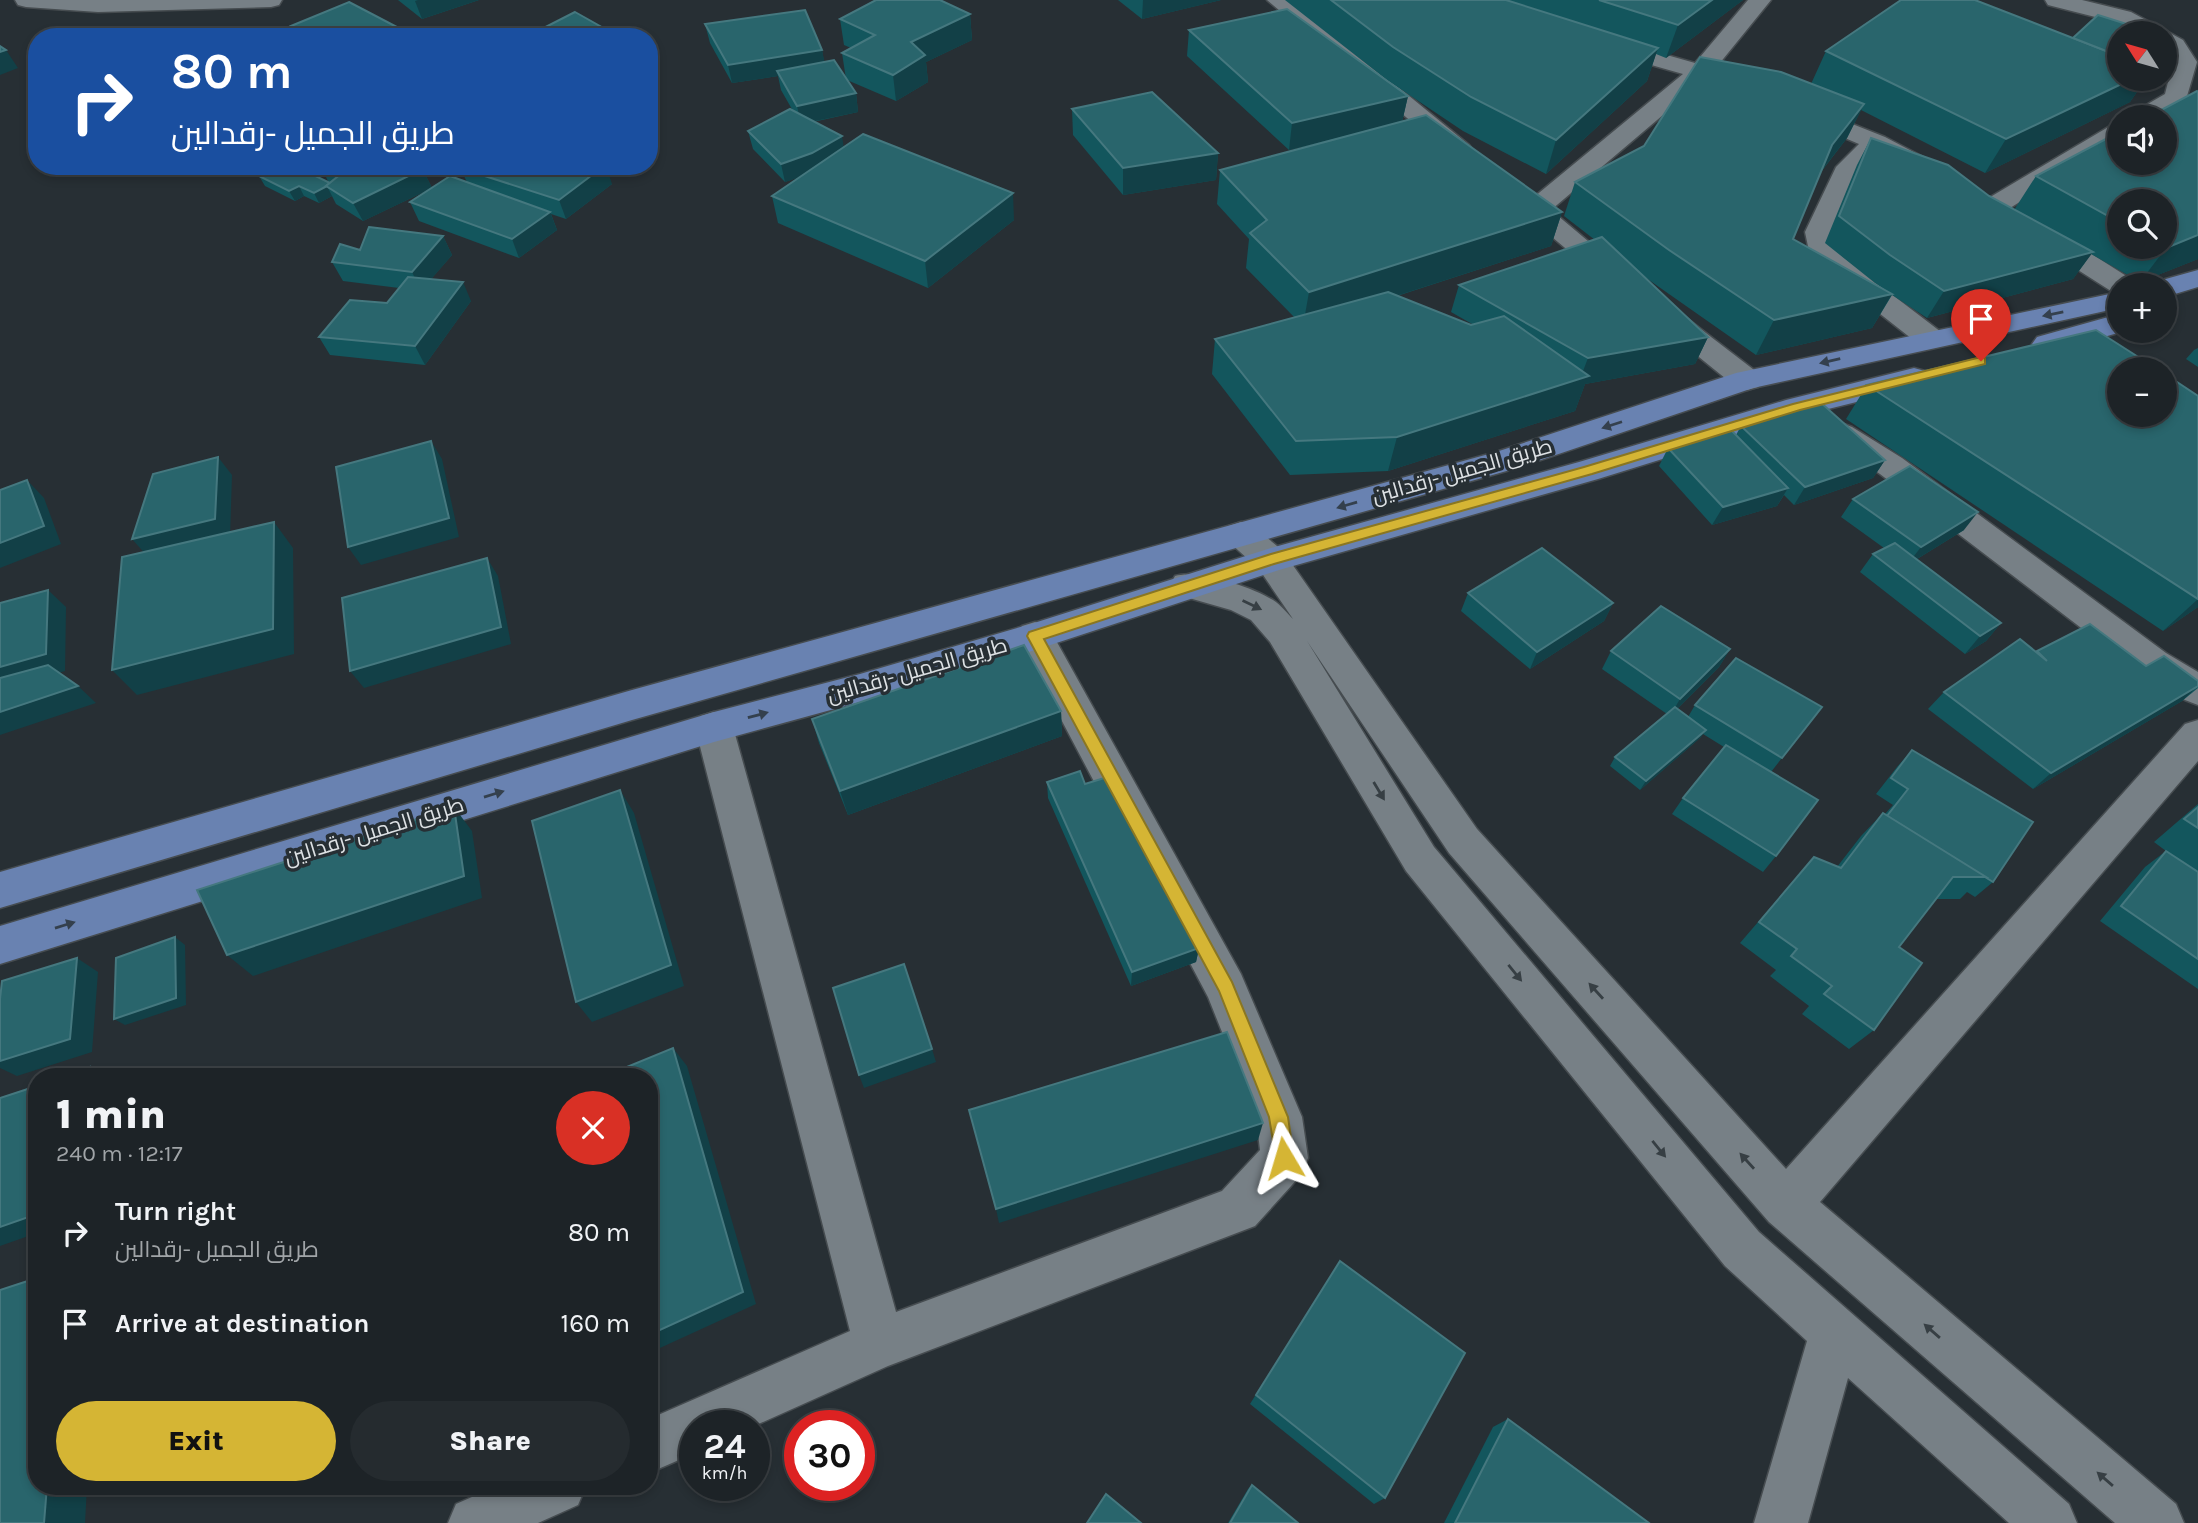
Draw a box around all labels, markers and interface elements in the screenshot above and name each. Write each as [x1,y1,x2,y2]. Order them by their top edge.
north arrow [2107,21,2177,91]
map controls [2107,21,2177,427]
text: 80 m [171,43,293,100]
icon: right [56,56,147,147]
button: sound [2107,105,2177,175]
text: طريق الجميل -رقدالين [171,115,455,152]
button: search [2107,189,2177,259]
button: + [2107,273,2177,343]
pin [1951,289,2011,361]
icon: arrive [1962,300,2000,338]
one-way arrow [2042,309,2064,320]
one-way arrow [1819,356,1841,367]
button: − [2107,357,2177,427]
one-way arrow [1601,420,1622,431]
street label: طريق الجميل -رقدالين [1369,434,1555,509]
one-way arrow [1336,500,1357,510]
one-way arrow [1242,600,1262,611]
street label: طريق الجميل -رقدالين [824,633,1010,708]
one-way arrow [748,709,770,720]
one-way arrow [1373,782,1386,801]
one-way arrow [483,789,504,799]
street label: طريق الجميل -رقدالين [281,792,467,871]
one-way arrow [55,920,76,930]
one-way arrow [1507,964,1522,982]
one-way arrow [1589,982,1604,999]
text: 1 min [56,1089,166,1139]
button: close [556,1091,630,1165]
position arrow [1247,1121,1321,1195]
text: 240 m · 12:17 [56,1140,182,1167]
one-way arrow [1651,1140,1666,1157]
one-way arrow [1739,1152,1755,1170]
text: Turn right [115,1196,236,1227]
icon: right [56,1214,94,1252]
text: 80 m [568,1217,630,1248]
text: طريق الجميل -رقدالين [115,1236,319,1263]
icon: arrive [56,1305,94,1343]
text: Arrive at destination [115,1308,369,1339]
text: 160 m [561,1308,630,1339]
one-way arrow [1924,1323,1942,1338]
button: Exit [56,1401,336,1481]
button: Share [350,1401,630,1481]
speed limit sign: 30 [784,1410,875,1501]
text: 24 [704,1426,746,1467]
text: km/h [702,1462,747,1484]
one-way arrow [2096,1471,2114,1487]

